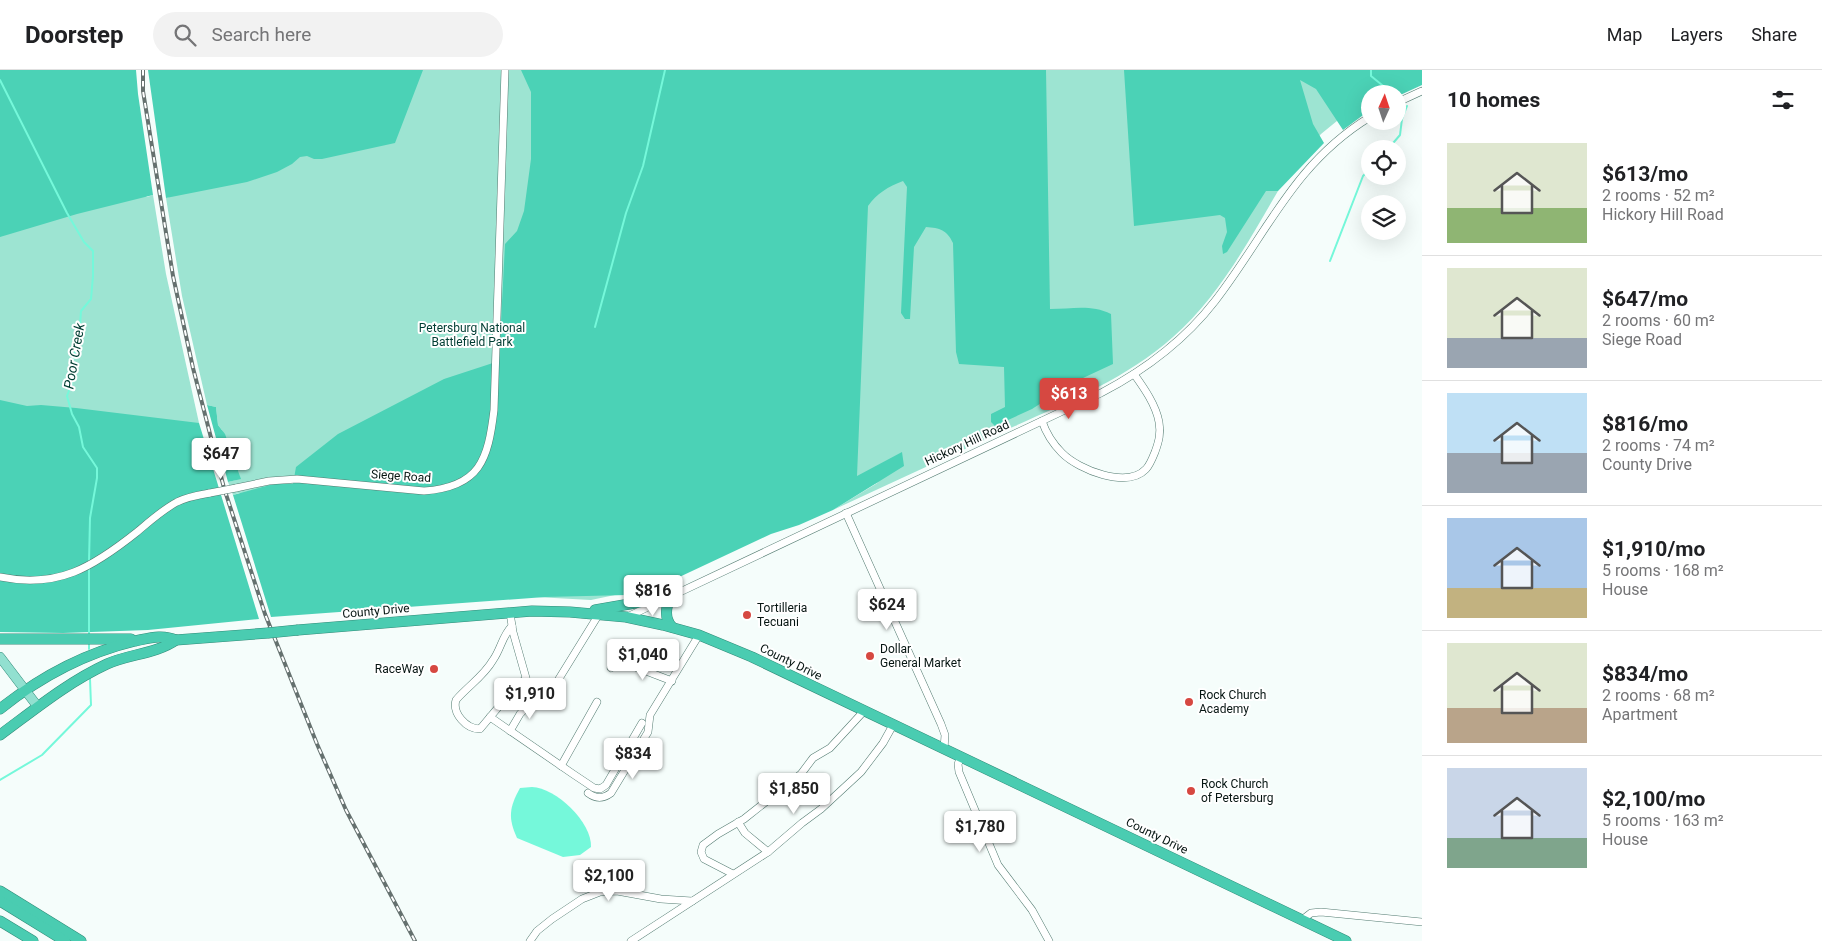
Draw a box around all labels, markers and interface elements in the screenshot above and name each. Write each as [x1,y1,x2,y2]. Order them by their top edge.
search box [153,12,503,57]
text: Doorstep [25,21,123,49]
icon: search [171,21,199,49]
text: Search here [211,23,311,46]
text: Map [1607,24,1642,45]
text: Layers [1670,24,1723,45]
text: Share [1751,24,1797,45]
north arrow [1361,85,1406,130]
map controls [1361,85,1406,240]
icon: filters [1769,86,1797,114]
text: 10 homes [1447,88,1540,112]
button: locate [1361,140,1406,185]
text: $613/mo [1602,162,1688,186]
icon: home [1487,163,1547,223]
text: 2 rooms · 52 m² [1602,186,1715,205]
button: layers [1361,195,1406,240]
text: Hickory Hill Road [1602,205,1724,224]
text: $647/mo [1602,287,1688,311]
icon: home [1487,288,1547,348]
text: 2 rooms · 60 m² [1602,311,1715,330]
water label: Poor Creek [60,321,88,390]
park label: Petersburg National Battlefield Park [419,321,525,349]
text: Siege Road [1602,330,1682,349]
pin: $613 [1039,378,1099,420]
text: $613 [1051,384,1087,403]
text: $816/mo [1602,412,1688,436]
icon: home [1487,413,1547,473]
street label: Hickory Hill Road [923,417,1011,469]
text: 2 rooms · 74 m² [1602,436,1715,455]
pin: $647 [191,438,251,480]
text: $647 [203,444,239,463]
text: County Drive [1602,455,1692,474]
street label: Siege Road [371,467,431,485]
text: $1,910/mo [1602,537,1705,561]
icon: home [1487,538,1547,598]
text: 5 rooms · 168 m² [1602,561,1724,580]
pin: $816 [623,574,683,617]
text: House [1602,580,1648,599]
text: $816 [635,581,671,600]
pin: $624 [857,588,917,631]
text: $624 [869,595,905,614]
street label: County Drive [342,601,410,621]
place label: Tortilleria Tecuani [757,601,807,629]
marker: Tortilleria Tecuani [741,609,753,621]
pin: $1,040 [602,638,684,681]
street label: County Drive [758,641,824,683]
place label: Dollar General Market [880,642,961,670]
text: $1,040 [618,645,668,664]
marker: Dollar General Market [864,650,876,662]
place label: RaceWay [375,662,424,676]
text: $834/mo [1602,662,1688,686]
marker: RaceWay [428,663,440,675]
icon: home [1487,663,1547,723]
pin: $1,910 [489,678,571,720]
text: $1,910 [505,684,555,703]
text: 2 rooms · 68 m² [1602,686,1715,705]
place label: Rock Church Academy [1199,688,1266,716]
marker: Rock Church Academy [1183,696,1195,708]
text: Apartment [1602,705,1678,724]
pin: $834 [603,738,663,780]
text: $834 [615,744,651,763]
pin: $1,850 [753,772,835,815]
place label: Rock Church of Petersburg [1201,777,1273,805]
text: $1,850 [769,779,819,798]
marker: Rock Church of Petersburg [1185,785,1197,797]
text: $2,100/mo [1602,787,1705,811]
icon: home [1487,788,1547,848]
pin: $1,780 [939,810,1021,853]
text: 5 rooms · 163 m² [1602,811,1724,830]
street label: County Drive [1124,815,1190,857]
text: $1,780 [955,817,1005,836]
text: House [1602,830,1648,849]
pin: $2,100 [568,860,650,902]
text: $2,100 [584,866,634,885]

